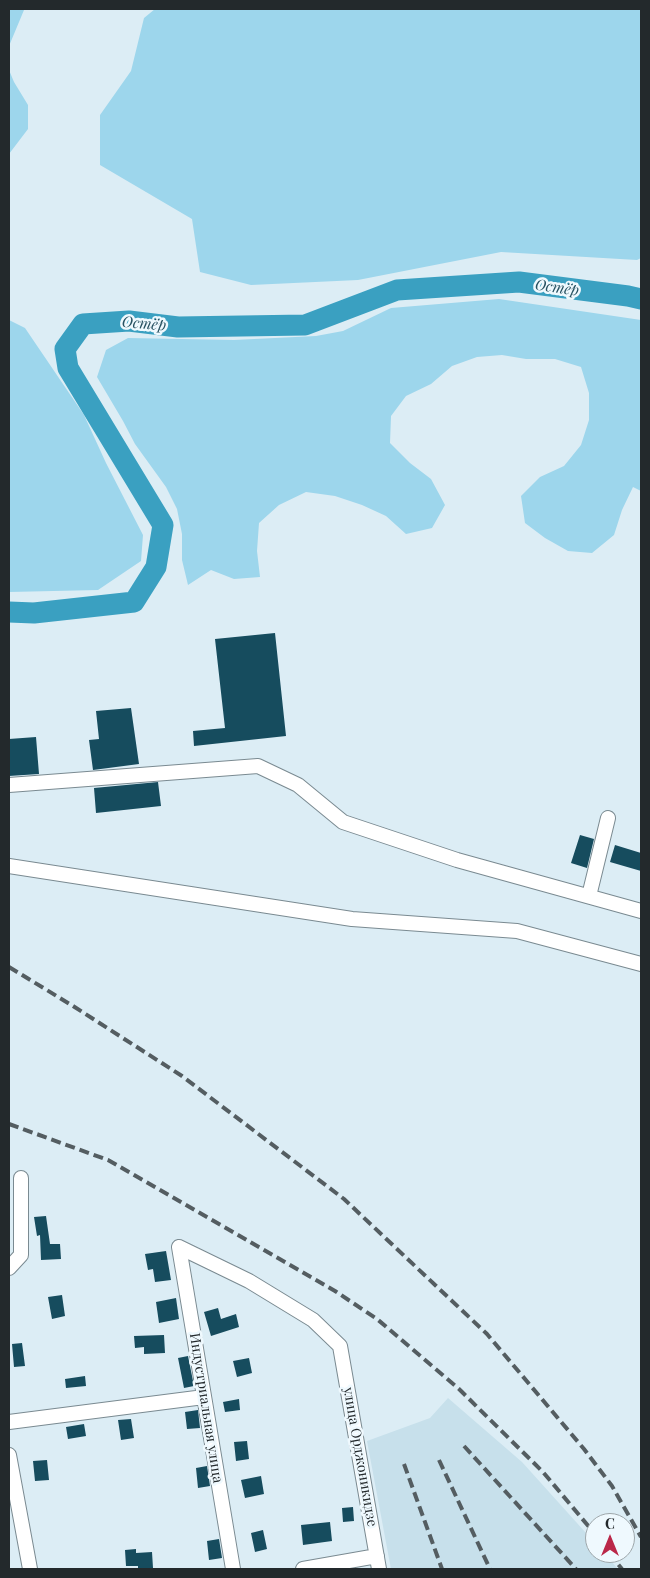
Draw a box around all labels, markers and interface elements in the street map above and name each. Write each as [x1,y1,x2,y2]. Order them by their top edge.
water label: Остёр [534,276,580,300]
water label: Остёр [121,313,167,335]
street label: Индустриальная улица [186,1332,226,1484]
street label: улица Орджоникидзе [339,1386,381,1528]
north arrow [585,1513,635,1563]
text: С [605,1514,615,1533]

